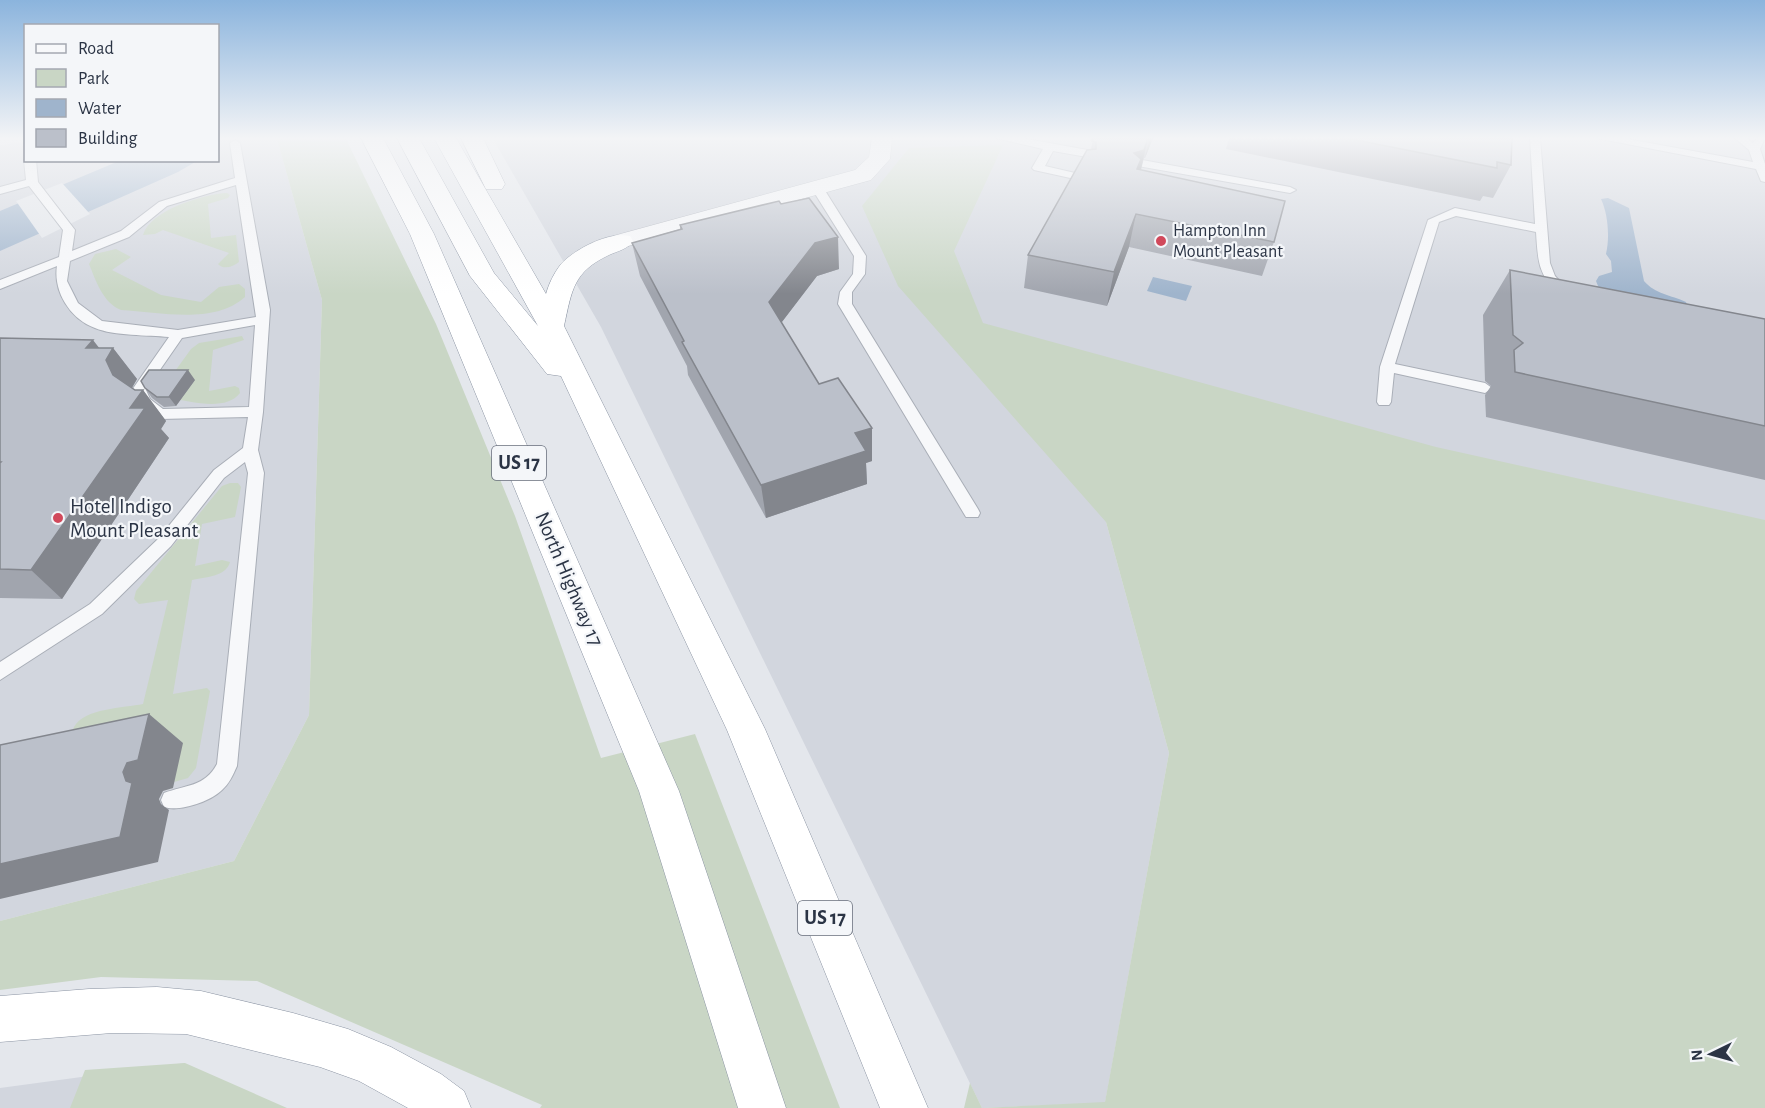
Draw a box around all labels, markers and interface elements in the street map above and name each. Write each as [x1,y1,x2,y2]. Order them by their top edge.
legend [24,24,219,162]
text: Road [78,40,114,58]
text: Park [78,70,110,88]
text: Water [78,100,121,118]
text: Building [78,130,138,148]
place label: Hampton Inn Mount Pleasant [1173,222,1283,261]
marker: Hampton Inn Mount Pleasant [1154,234,1168,248]
road number: US 17 [492,446,546,480]
place label: Hotel Indigo Mount Pleasant [70,496,199,541]
street label: North Highway 17 [531,509,607,649]
marker: Hotel Indigo Mount Pleasant [51,511,65,525]
road number: US 17 [798,901,852,935]
north arrow [1681,1024,1741,1084]
text: N [1689,1049,1706,1061]

